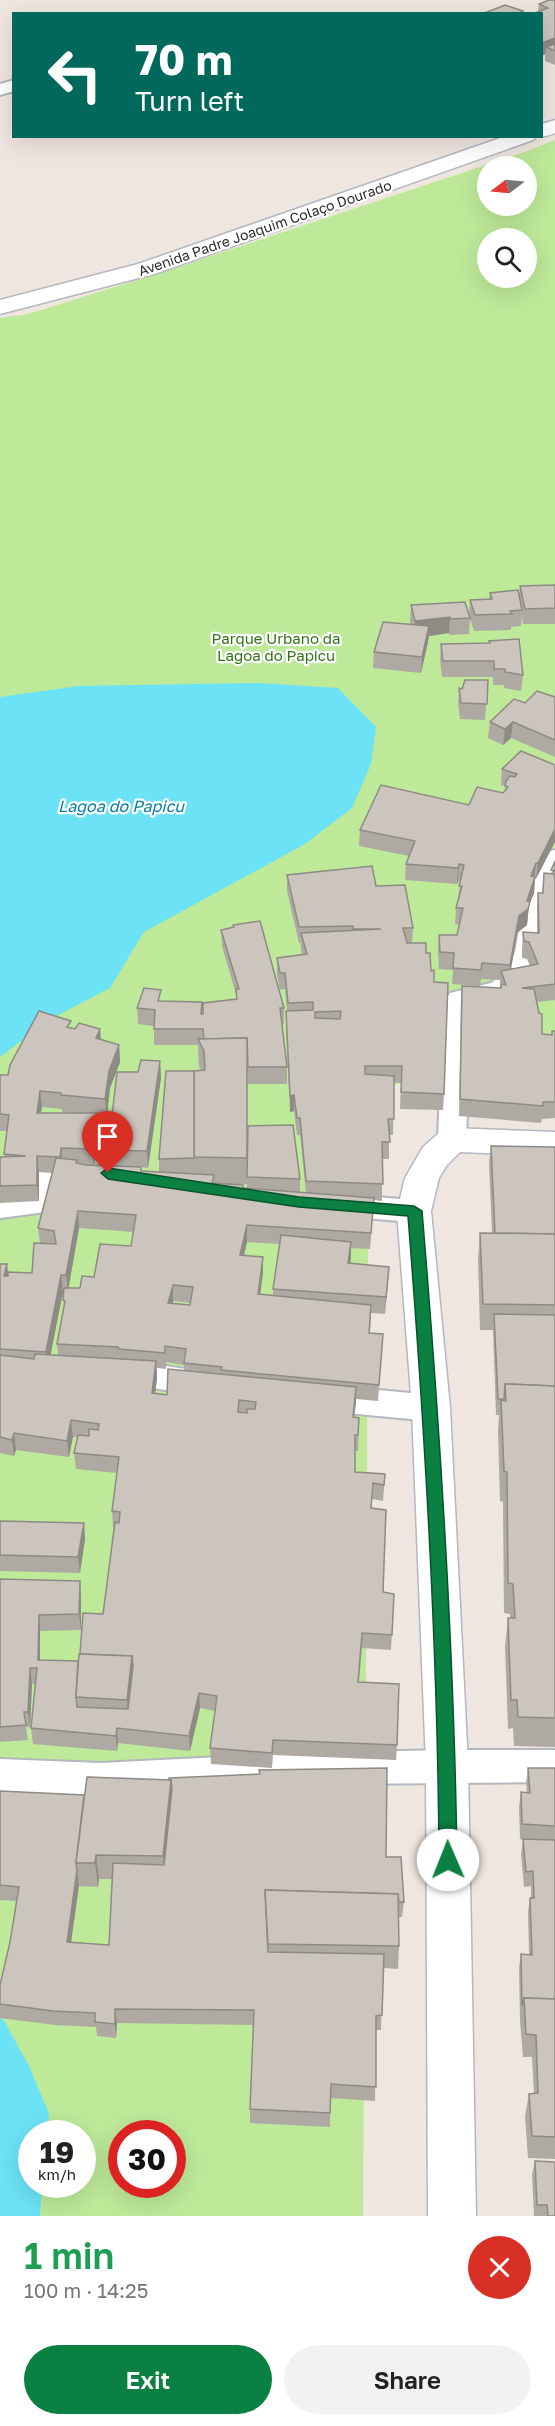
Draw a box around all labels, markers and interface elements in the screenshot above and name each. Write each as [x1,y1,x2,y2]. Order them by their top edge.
text: 70 m [135,34,232,84]
icon: left [36,36,114,114]
text: Turn left [135,85,244,117]
north arrow [477,156,537,216]
map controls [477,156,537,288]
street label: Avenida Padre Joaquim Colaço Dourado [136,176,394,279]
button: search [477,228,537,288]
park label: Parque Urbano da Lagoa do Papicu [212,629,340,664]
water label: Lagoa do Papicu [58,796,185,816]
pin [82,1111,133,1173]
icon: arrive [91,1120,124,1153]
position arrow [416,1828,480,1892]
speed limit sign: 30 [108,2120,186,2198]
text: 19 [40,2134,74,2170]
text: km/h [38,2165,76,2183]
text: 1 min [24,2234,114,2277]
button: close [468,2236,531,2299]
text: 100 m · 14:25 [24,2278,148,2302]
button: Exit [24,2345,272,2414]
button: Share [284,2345,531,2414]

